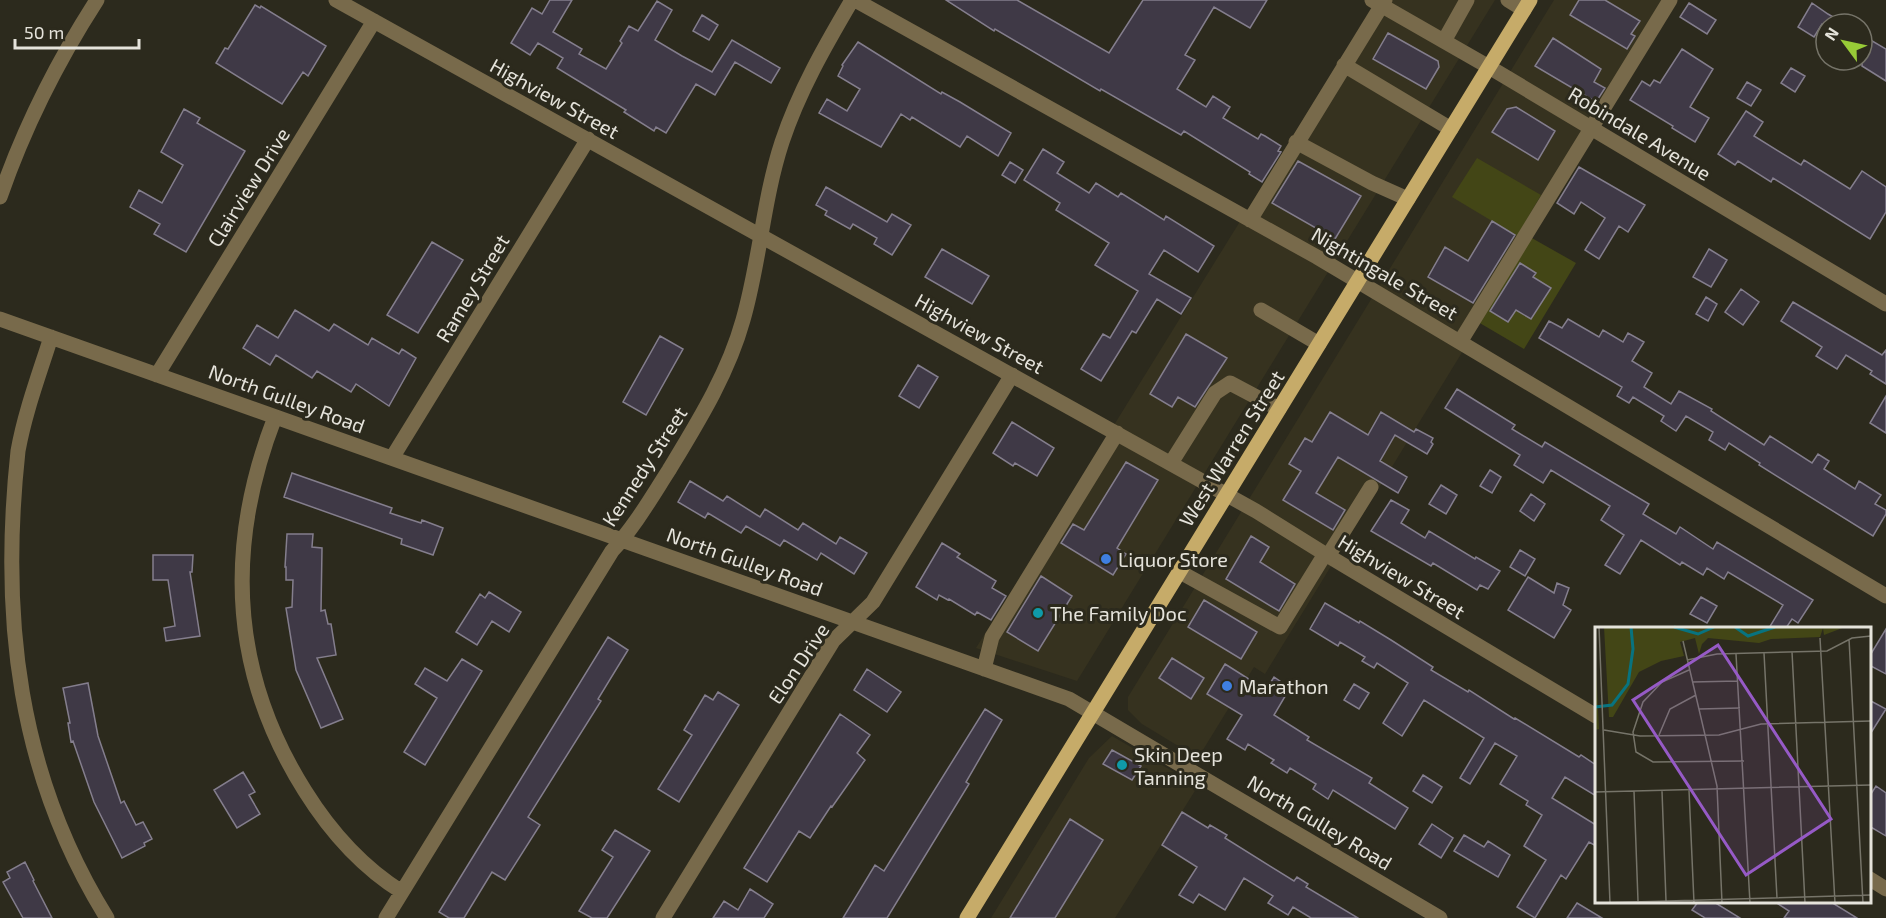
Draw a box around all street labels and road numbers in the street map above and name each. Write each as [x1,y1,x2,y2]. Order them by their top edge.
street label: Highview Street [486,53,624,143]
street label: Robindale Avenue [1565,81,1715,185]
street label: Clairview Drive [202,123,294,251]
street label: Nightingale Street [1308,221,1463,325]
street label: Ramey Street [430,229,514,346]
street label: Highview Street [911,288,1049,378]
street label: North Gulley Road [206,359,368,437]
street label: West Warren Street [1173,365,1289,530]
street label: Kennedy Street [596,401,692,530]
street label: North Gulley Road [664,522,826,600]
street label: Highview Street [1334,529,1470,623]
street label: Elon Drive [762,618,834,708]
street label: North Gulley Road [1243,769,1397,875]

